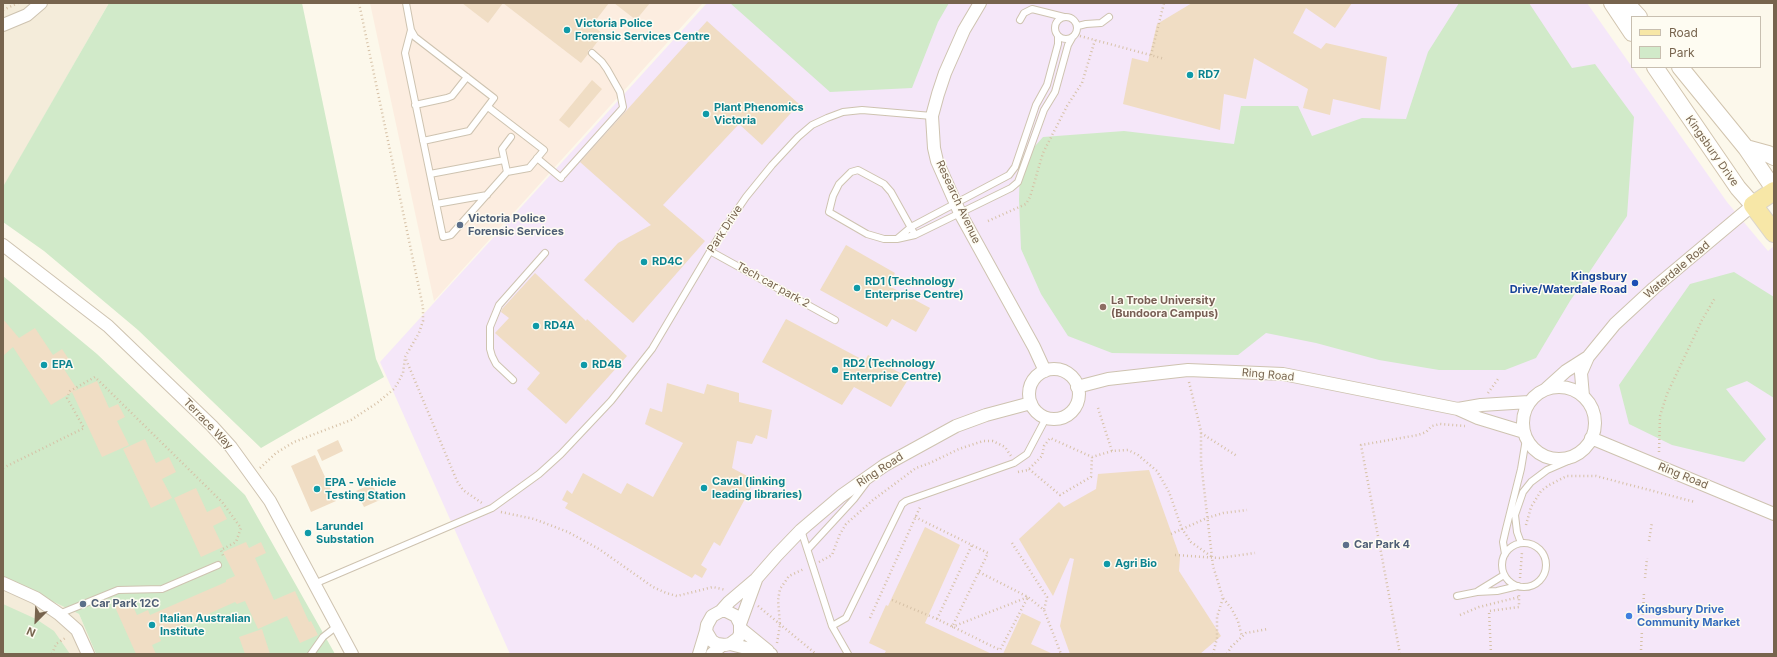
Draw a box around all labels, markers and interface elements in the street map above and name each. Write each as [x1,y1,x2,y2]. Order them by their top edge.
legend [1631,16,1761,68]
place label: Victoria Police Forensic Services Centre [575,17,710,43]
marker: Victoria Police Forensic Services Centre [562,25,572,35]
text: Road [1669,25,1698,40]
text: Park [1669,45,1695,60]
place label: RD7 [1198,68,1220,82]
marker: RD7 [1185,70,1195,80]
place label: Plant Phenomics Victoria [714,101,804,127]
marker: Plant Phenomics Victoria [701,109,711,119]
street label: Kingsbury Drive [1683,113,1741,189]
street label: Research Avenue [933,158,983,246]
street label: Park Drive [705,203,745,255]
place label: Victoria Police Forensic Services [468,212,564,238]
marker: Victoria Police Forensic Services [455,220,465,230]
street label: Waterdale Road [1641,239,1713,301]
place label: RD4C [652,255,683,269]
marker: RD4C [639,257,649,267]
street label: Tech car park 2 [734,259,812,311]
place label: Kingsbury Drive/Waterdale Road [1510,270,1627,296]
place label: RD1 (Technology Enterprise Centre) [865,275,964,301]
marker: Kingsbury Drive/Waterdale Road [1630,278,1640,288]
marker: RD1 (Technology Enterprise Centre) [852,283,862,293]
place label: La Trobe University (Bundoora Campus) [1111,294,1219,320]
marker: La Trobe University (Bundoora Campus) [1098,302,1108,312]
place label: RD4A [544,319,575,333]
marker: RD4A [531,321,541,331]
place label: RD2 (Technology Enterprise Centre) [843,357,942,383]
place label: EPA [52,358,73,372]
place label: RD4B [592,358,622,372]
marker: EPA [39,360,49,370]
marker: RD4B [579,360,589,370]
marker: RD2 (Technology Enterprise Centre) [830,365,840,375]
street label: Ring Road [1241,366,1295,384]
street label: Terrace Way [180,396,236,452]
street label: Ring Road [854,450,906,490]
street label: Ring Road [1656,460,1710,492]
place label: Caval (linking leading libraries) [712,475,802,501]
place label: EPA - Vehicle Testing Station [325,476,406,502]
marker: Caval (linking leading libraries) [699,483,709,493]
marker: EPA - Vehicle Testing Station [312,484,322,494]
place label: Larundel Substation [316,520,374,546]
marker: Larundel Substation [303,528,313,538]
place label: Car Park 4 [1354,538,1410,552]
marker: Car Park 4 [1341,540,1351,550]
place label: Agri Bio [1115,557,1157,571]
marker: Agri Bio [1102,559,1112,569]
place label: Car Park 12C [91,597,159,611]
marker: Car Park 12C [78,599,88,609]
north arrow [16,601,56,641]
place label: Kingsbury Drive Community Market [1637,603,1740,629]
marker: Kingsbury Drive Community Market [1624,611,1634,621]
place label: Italian Australian Institute [160,612,251,638]
marker: Italian Australian Institute [147,620,157,630]
text: N [24,624,38,640]

